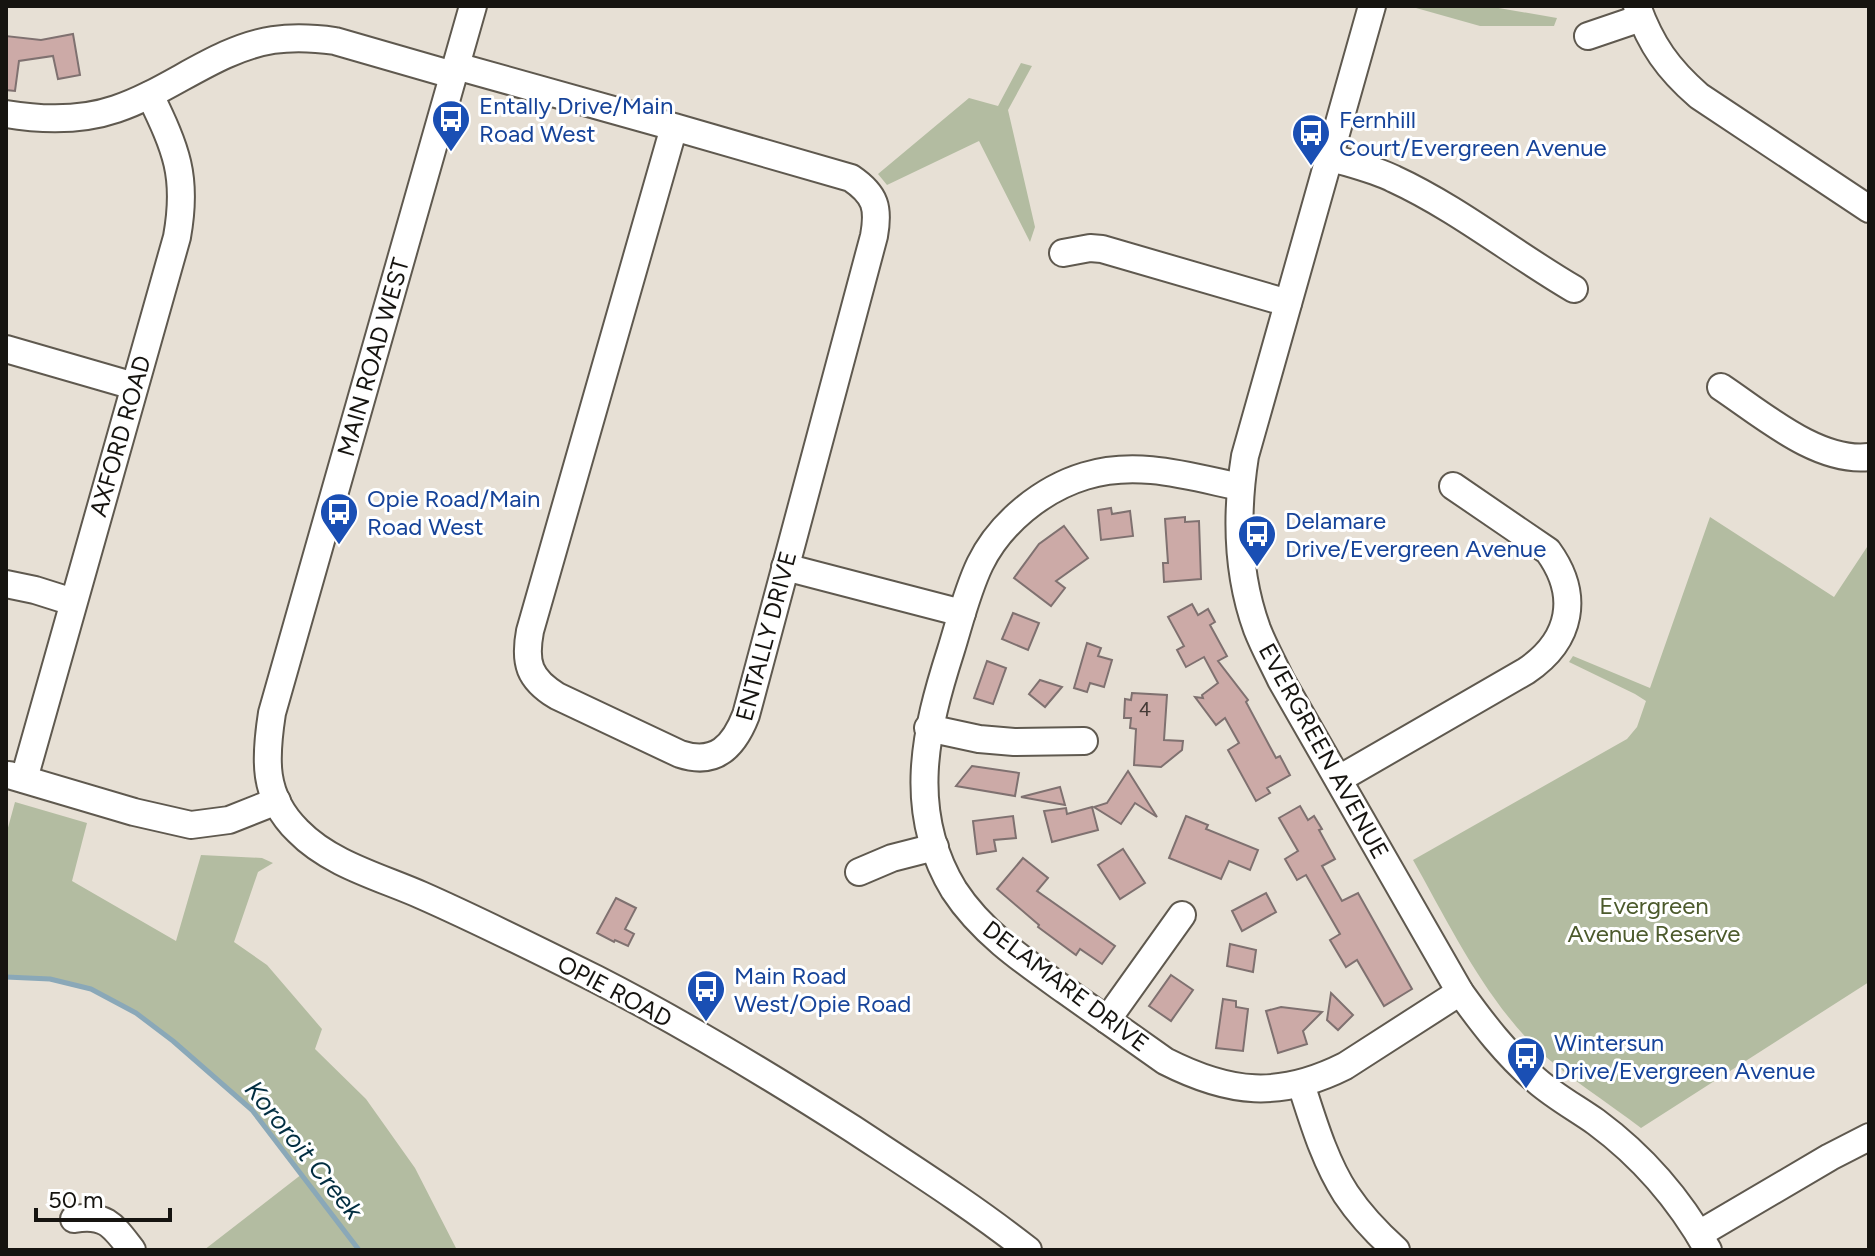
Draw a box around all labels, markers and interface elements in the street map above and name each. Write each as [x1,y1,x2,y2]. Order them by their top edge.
place label: Entally Drive/Main Road West [479,91,673,148]
bus stop icon: Entally Drive/Main Road West [430,98,472,153]
place label: Fernhill Court/Evergreen Avenue [1339,105,1607,162]
bus stop icon: Fernhill Court/Evergreen Avenue [1290,112,1332,167]
street label: MAIN ROAD WEST [331,254,415,460]
street label: AXFORD ROAD [83,352,157,520]
place label: Opie Road/Main Road West [367,484,541,541]
bus stop icon: Opie Road/Main Road West [318,491,360,546]
place label: Delamare Drive/Evergreen Avenue [1285,506,1546,563]
bus stop icon: Delamare Drive/Evergreen Avenue [1236,513,1278,568]
street label: ENTALLY DRIVE [729,548,803,724]
street label: EVERGREEN AVENUE [1253,638,1395,864]
house number: 4 [1139,697,1151,721]
park label: Evergreen Avenue Reserve [1568,891,1740,948]
street label: DELAMARE DRIVE [977,914,1155,1058]
street label: OPIE ROAD [553,949,677,1033]
place label: Main Road West/Opie Road [734,961,911,1018]
bus stop icon: Main Road West/Opie Road [685,968,727,1023]
place label: Wintersun Drive/Evergreen Avenue [1554,1028,1815,1085]
bus stop icon: Wintersun Drive/Evergreen Avenue [1505,1035,1547,1090]
water label: Kororoit Creek [238,1074,371,1227]
scale bar [36,1172,170,1222]
text: 50 m [48,1185,104,1214]

